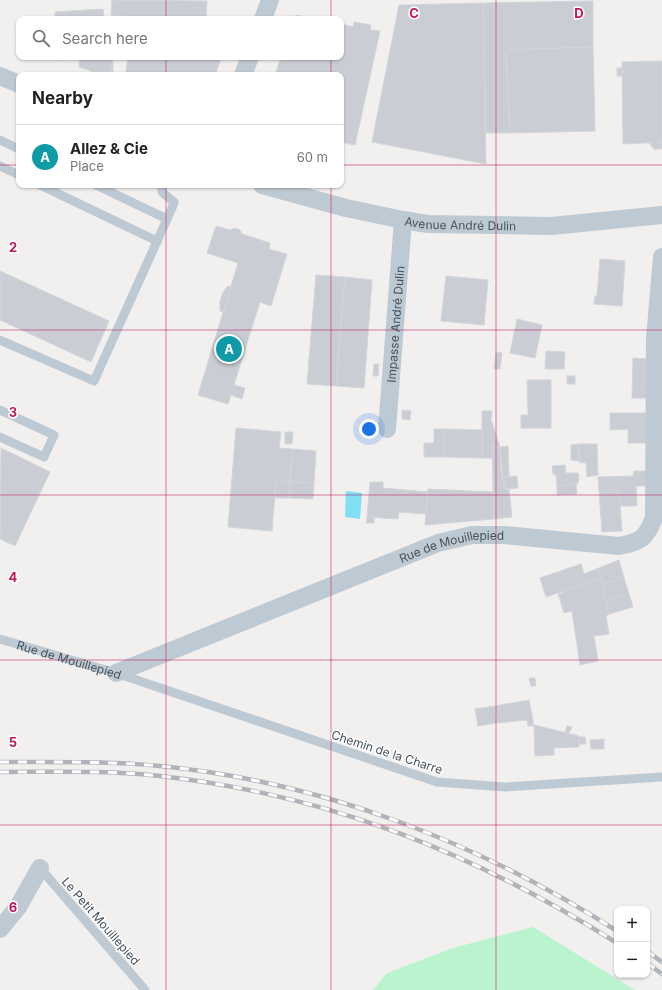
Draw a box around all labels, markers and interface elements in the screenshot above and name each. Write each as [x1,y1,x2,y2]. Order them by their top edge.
text: C [409,5,419,21]
text: D [574,5,584,21]
search box [16,16,344,60]
icon: search [30,27,52,49]
text: Search here [62,29,148,48]
text: Nearby [32,88,93,108]
text: Allez & Cie [70,139,148,158]
text: A [40,149,50,165]
text: 60 m [297,149,328,165]
text: Place [70,158,104,174]
street label: Avenue André Dulin [404,213,516,233]
text: 2 [9,239,17,255]
street label: Impasse André Dulin [383,265,407,383]
pin: A [216,334,242,364]
text: 3 [9,404,17,420]
your location [359,419,379,439]
street label: Rue de Mouillepied [397,528,504,565]
text: 4 [9,569,18,585]
street label: Rue de Mouillepied [15,637,123,682]
street label: Chemin de la Charre [329,727,445,777]
text: 5 [9,734,17,750]
street label: Le Petit Mouillepied [59,874,143,968]
text: 6 [9,899,17,915]
map controls [614,906,650,978]
button: + [614,906,650,942]
button: − [614,942,650,978]

